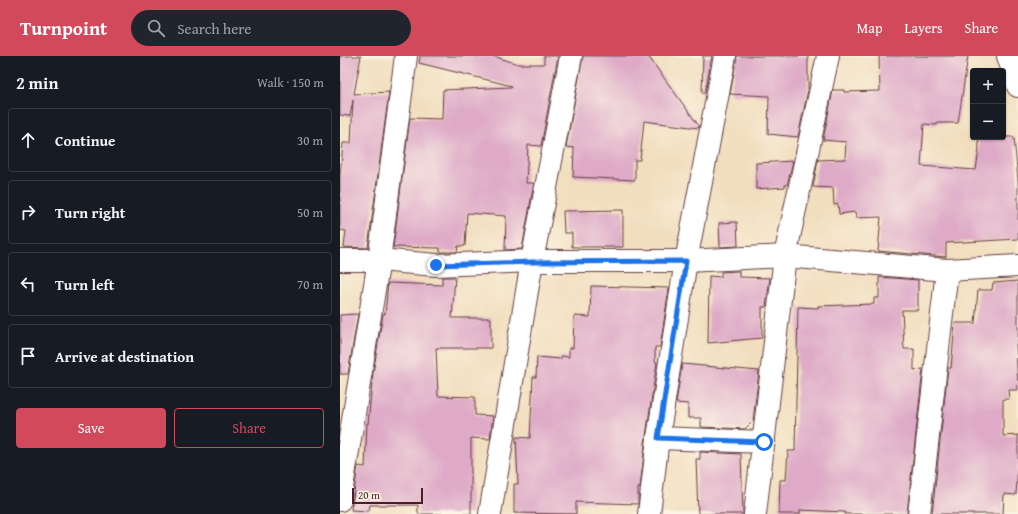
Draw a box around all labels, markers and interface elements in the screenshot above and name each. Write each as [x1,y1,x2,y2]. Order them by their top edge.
search box [131,10,411,46]
text: Turnpoint [20,14,107,42]
icon: search [145,17,167,39]
text: Search here [177,18,251,39]
text: Map [857,18,883,38]
text: Layers [905,18,943,38]
text: Share [965,18,998,38]
map controls [970,68,1006,140]
button: + [970,68,1006,104]
text: 2 min [16,70,58,95]
text: Walk · 150 m [257,73,324,92]
button: − [970,104,1006,140]
icon: ahead [17,129,39,151]
text: Continue [55,130,116,151]
text: 30 m [297,131,323,150]
icon: right [17,201,39,223]
text: Turn right [55,202,126,223]
text: 50 m [297,203,323,222]
route end [427,256,445,274]
icon: left [17,273,39,295]
text: Turn left [55,274,114,295]
text: 70 m [297,275,323,294]
icon: arrive [17,345,39,367]
text: Arrive at destination [55,346,194,367]
button: Save [16,408,166,448]
button: Share [174,408,324,448]
route start [755,433,773,451]
scale bar [352,486,423,505]
text: 20 m [358,487,380,503]

